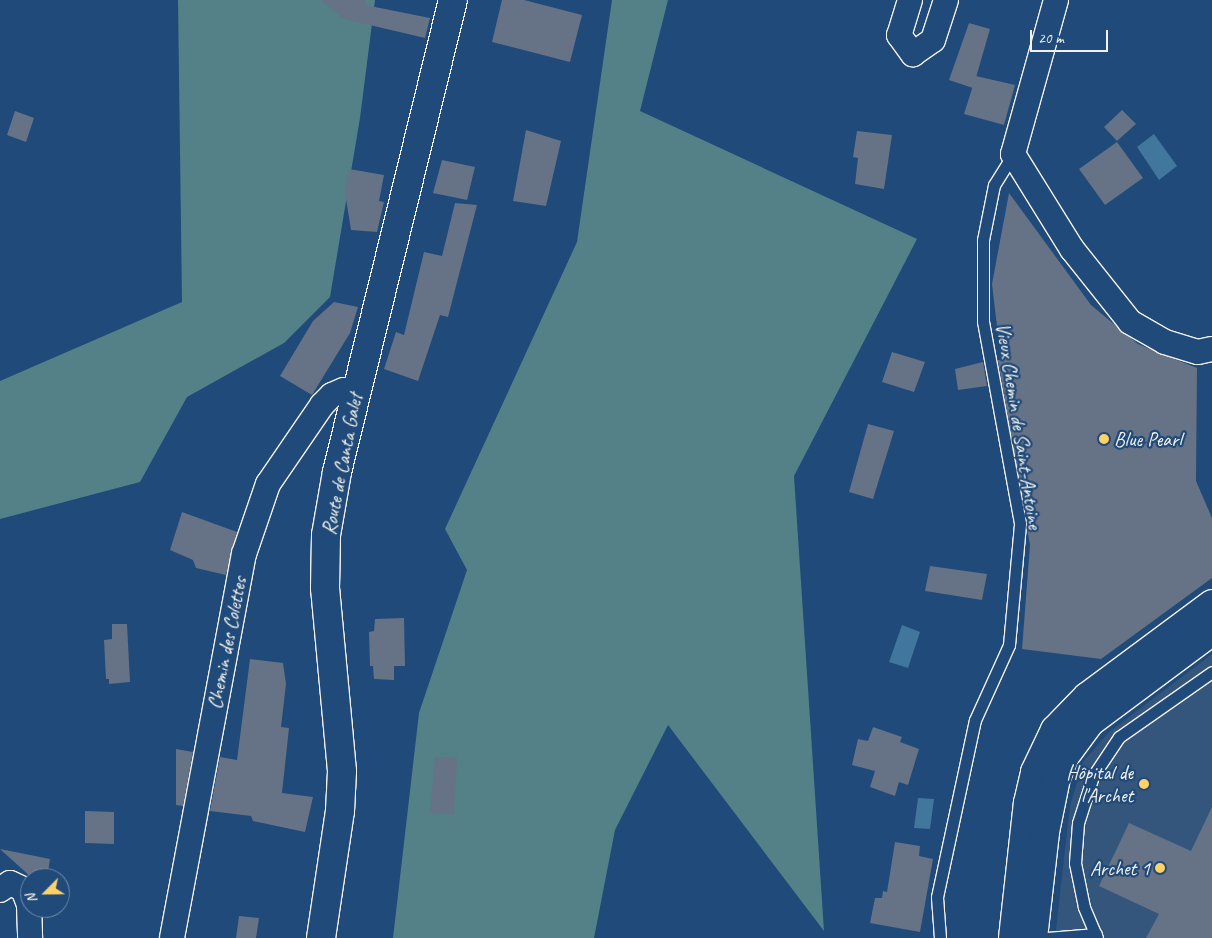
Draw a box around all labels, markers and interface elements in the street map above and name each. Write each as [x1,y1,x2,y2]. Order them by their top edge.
scale bar [1032,20,1110,52]
text: 20 m [1038,29,1064,48]
street label: Vieux Chemin de Saint-Antoine [991,321,1047,531]
street label: Route de Canta Galet [317,391,367,537]
place label: Blue Pearl [1114,427,1181,451]
marker: Blue Pearl [1098,433,1110,445]
street label: Chemin des Colettes [202,575,252,711]
place label: Hôpital de l'Archet [1066,760,1133,807]
marker: Hôpital de l'Archet [1137,777,1151,791]
place label: Archet 1 [1090,856,1150,880]
marker: Archet 1 [1154,862,1166,874]
north arrow [20,868,70,918]
text: N [22,891,41,906]

